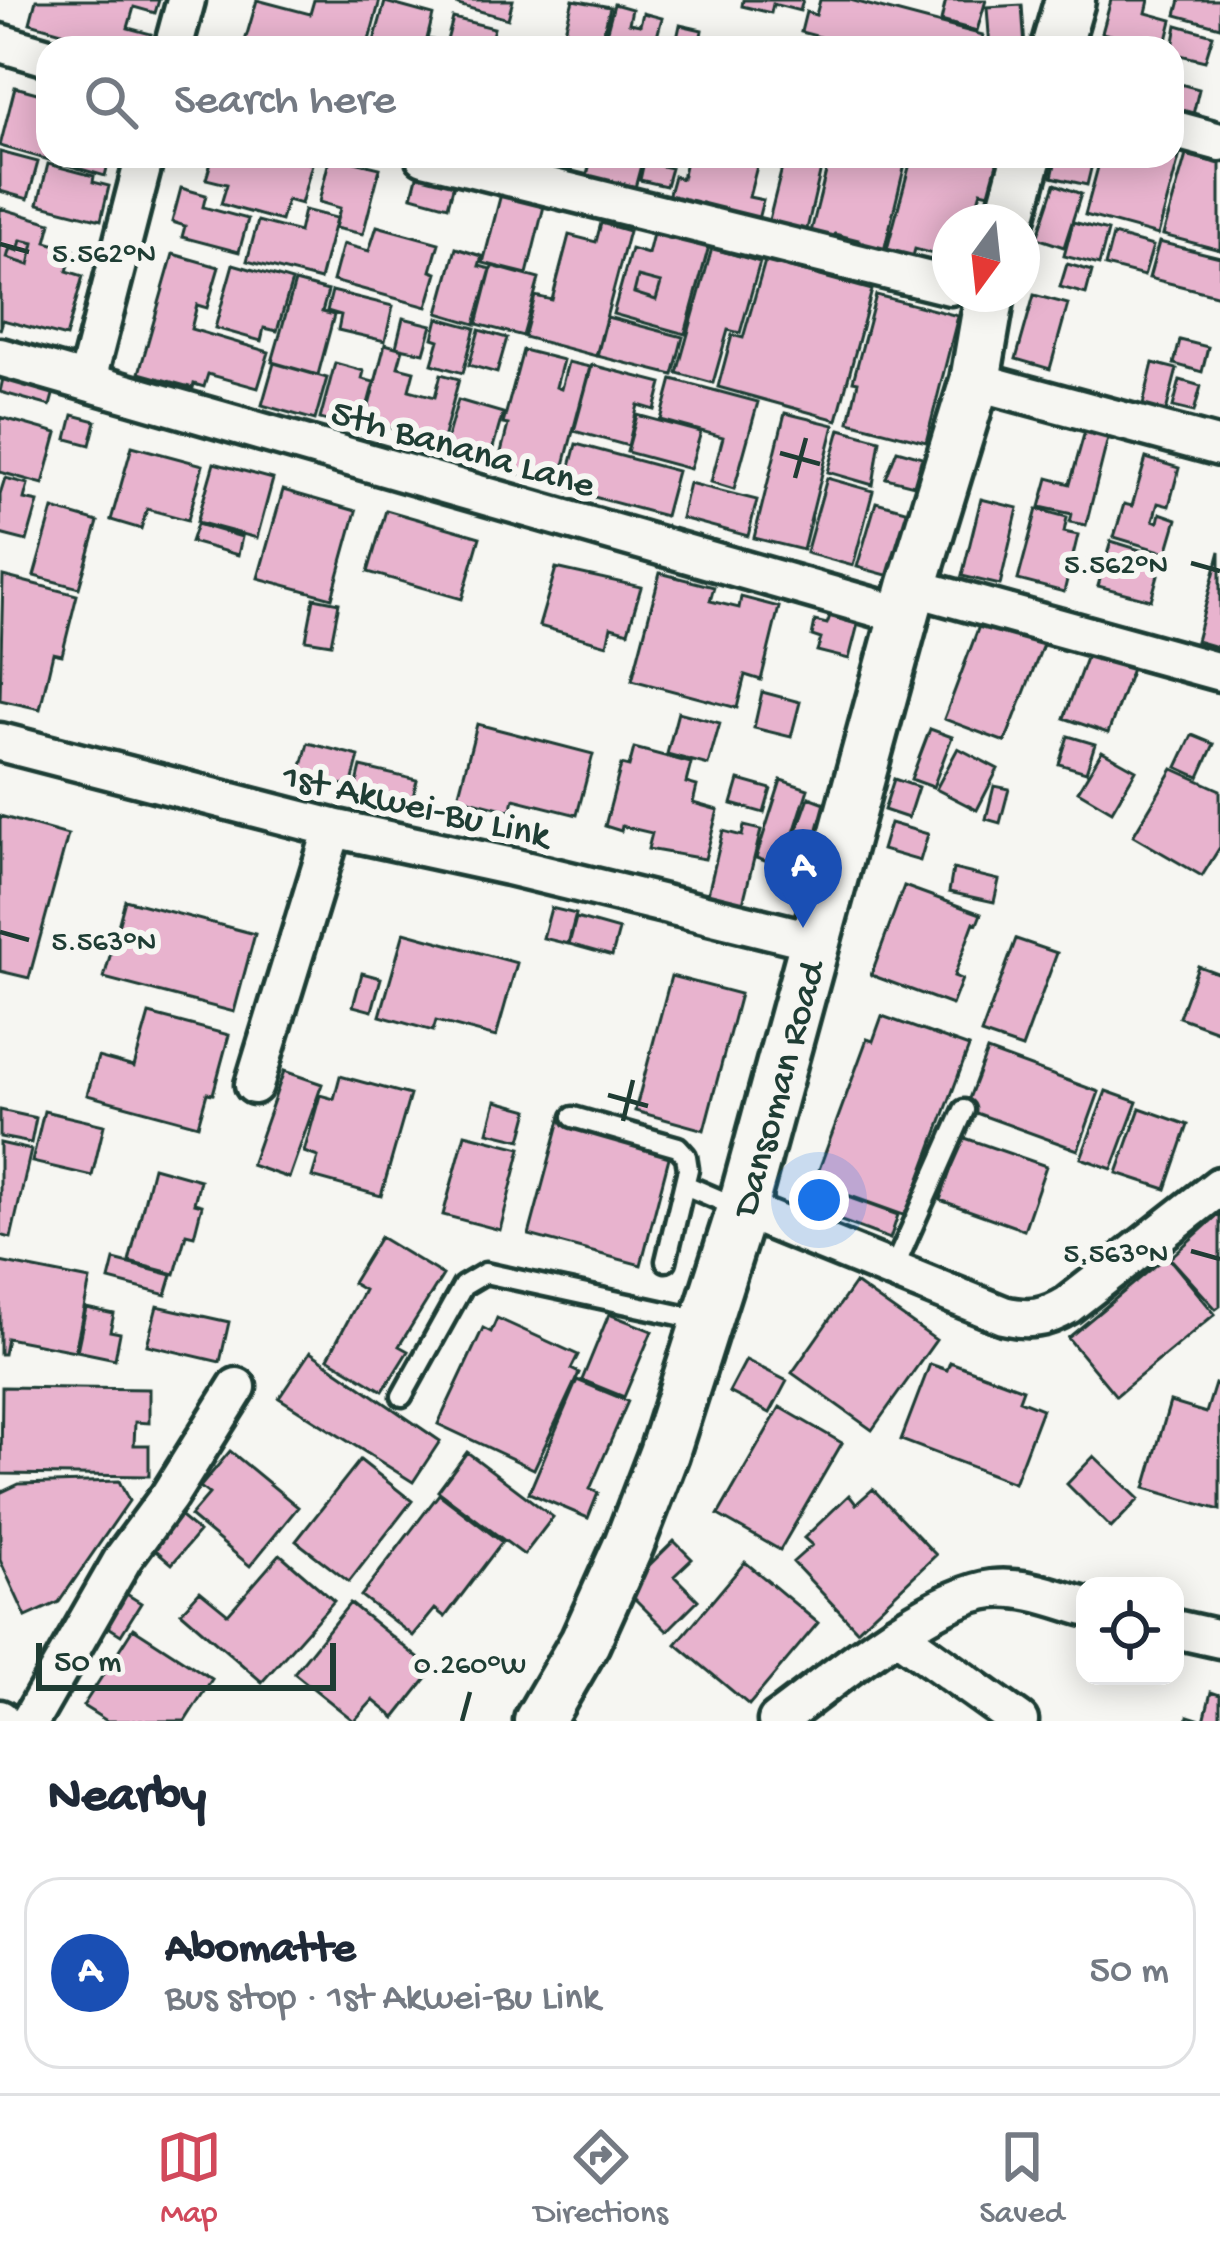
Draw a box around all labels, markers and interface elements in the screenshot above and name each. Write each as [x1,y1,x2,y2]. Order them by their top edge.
search box [36,36,1184,168]
icon: search [78,69,144,135]
text: Search here [174,76,396,129]
north arrow [932,204,1040,312]
text: 5.562°N [52,239,156,274]
street label: 5th Banana Lane [325,392,600,512]
text: 5.562°N [1064,550,1168,585]
street label: 1st Akwei-Bu Link [276,755,557,863]
pin: A [764,829,842,928]
text: 5.563°N [52,927,156,962]
street label: Dansoman Road [724,954,839,1225]
your location [789,1170,849,1230]
text: 5.563°N [1064,1239,1168,1274]
map controls [1076,1577,1184,1685]
button: locate [1076,1577,1184,1685]
scale bar [36,1637,336,1690]
text: 50 m [54,1645,121,1683]
text: 0.260°W [414,1650,526,1685]
text: Nearby [48,1769,206,1829]
text: Abomatte [165,1924,356,1977]
text: A [78,1950,102,1996]
text: 50 m [1089,1950,1169,1996]
text: Bus stop · 1st Akwei-Bu Link [165,1977,600,2023]
tab: Map [156,2124,222,2234]
tab: Directions [534,2124,668,2234]
tab: Saved [980,2124,1064,2234]

